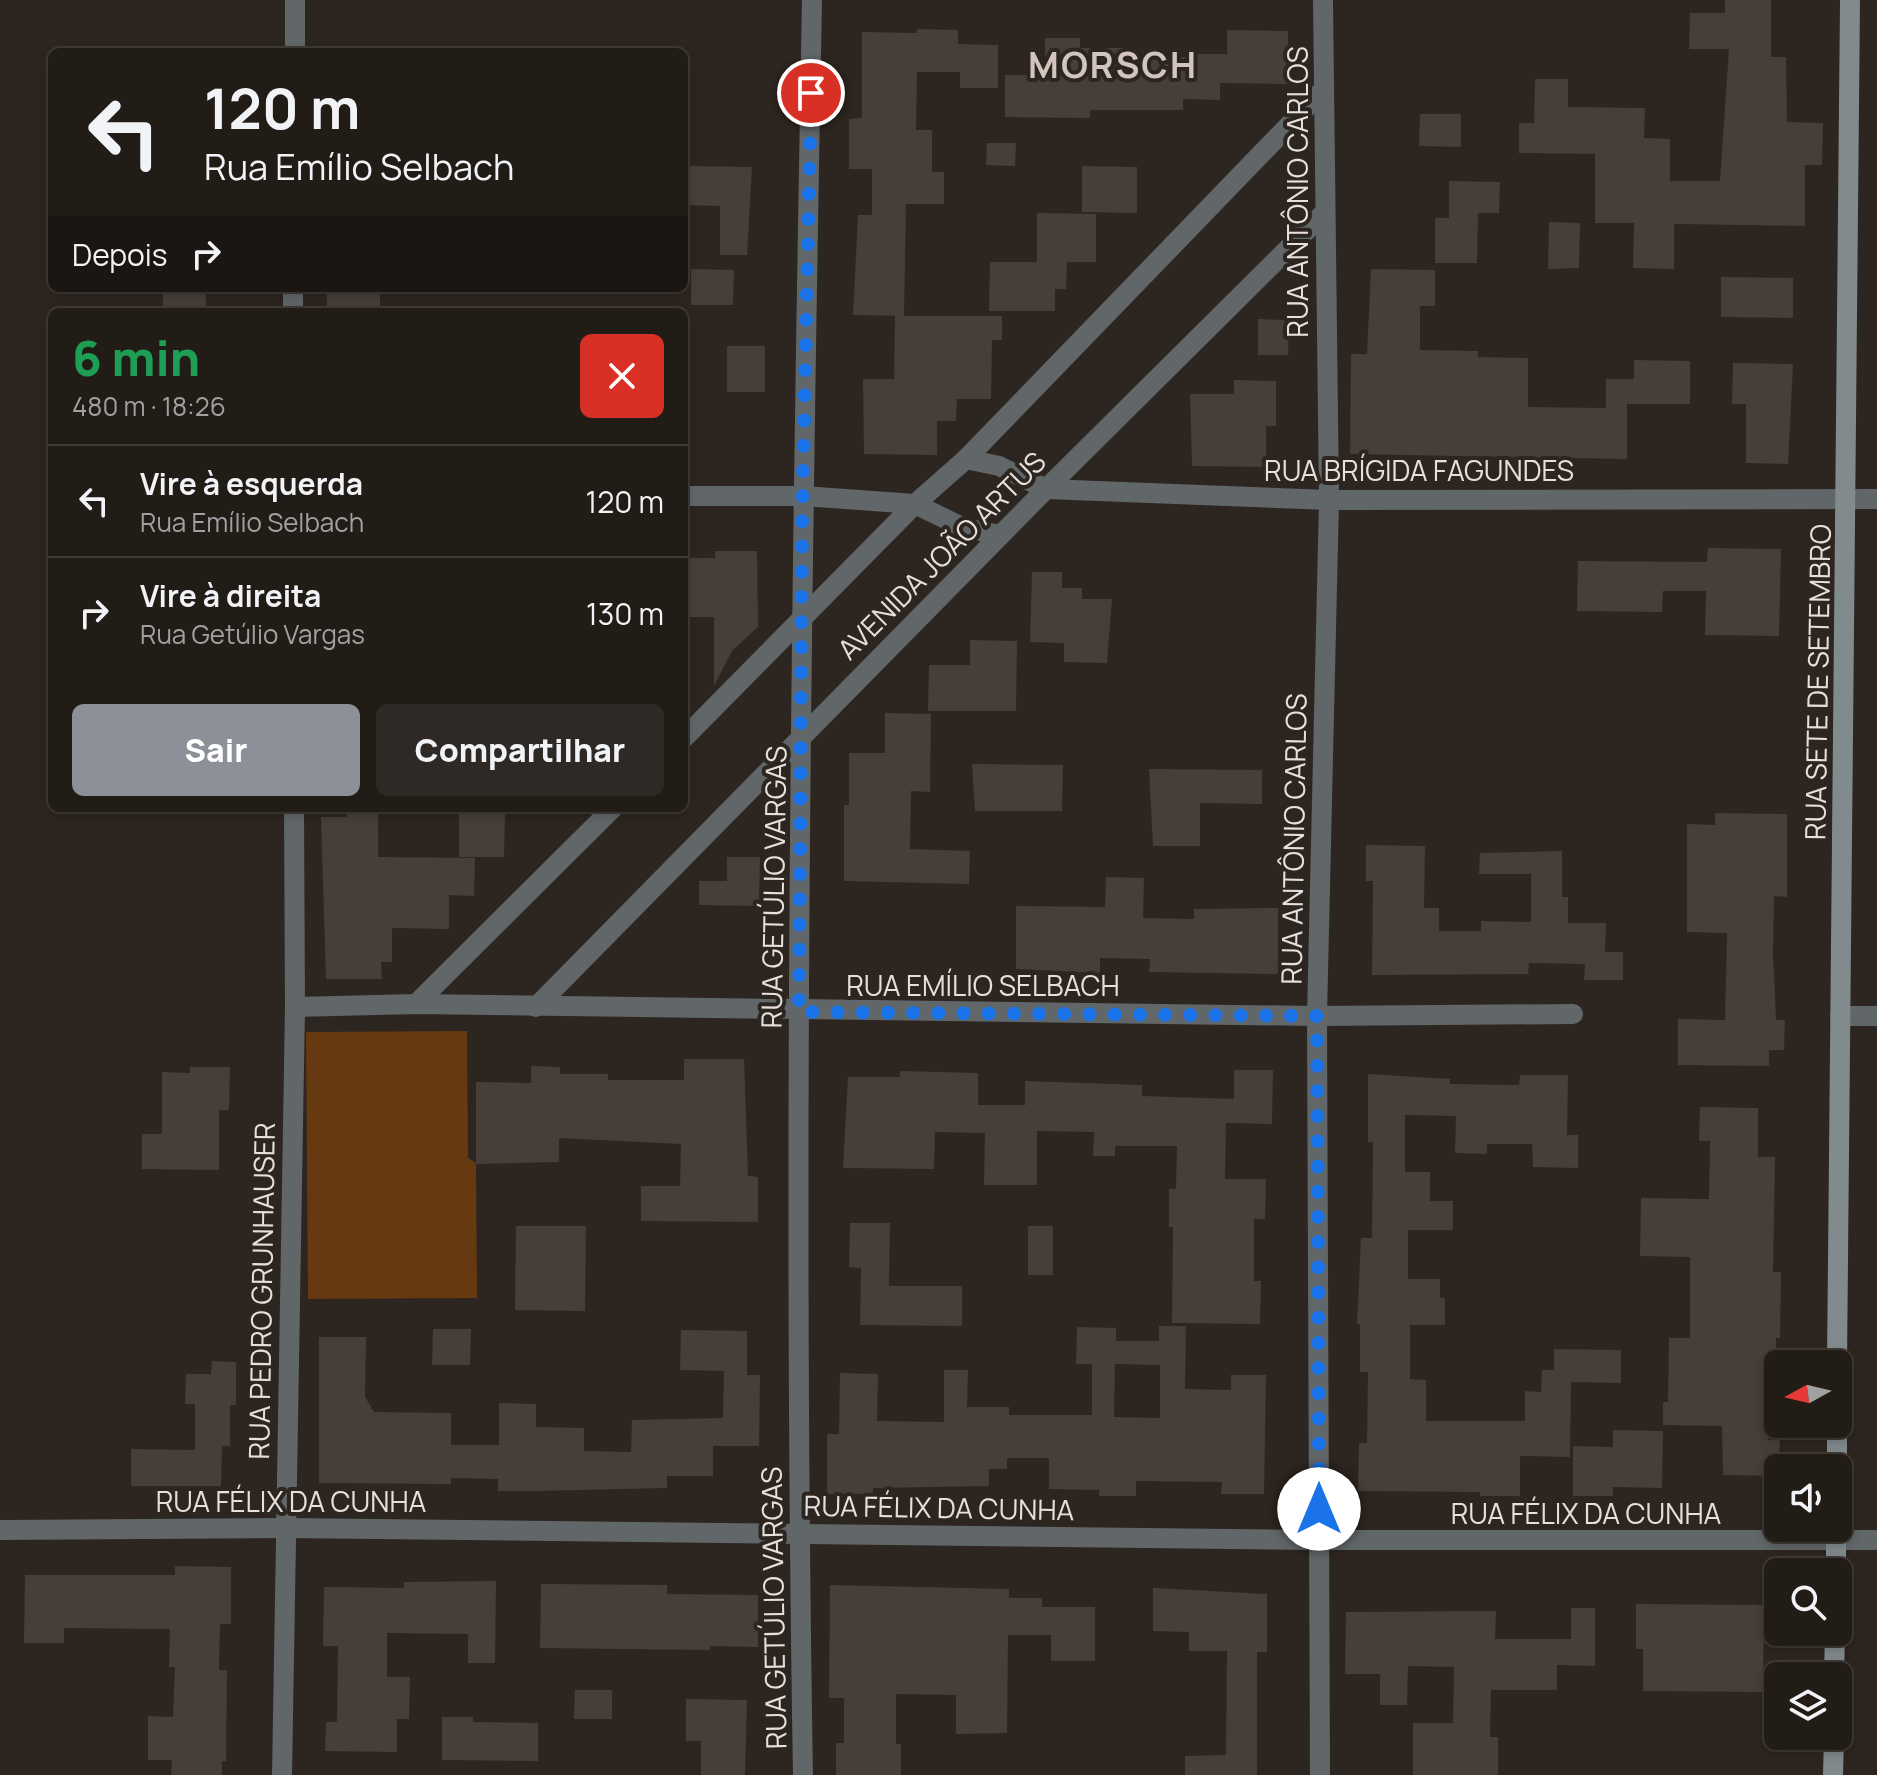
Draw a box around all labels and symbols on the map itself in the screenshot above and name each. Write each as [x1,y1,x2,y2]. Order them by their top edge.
district label: MORSCH [1028,40,1198,89]
street label: RUA ANTÔNIO CARLOS [1278,46,1316,338]
pin [777,59,845,127]
street label: AVENIDA JOÃO ARTUS [829,443,1053,667]
street label: RUA BRÍGIDA FAGUNDES [1264,451,1574,489]
street label: RUA SETE DE SETEMBRO [1795,524,1839,840]
street label: RUA ANTÔNIO CARLOS [1271,693,1315,985]
street label: RUA GETÚLIO VARGAS [752,745,794,1029]
street label: RUA EMÍLIO SELBACH [846,966,1120,1004]
street label: RUA PEDRO GRUNHAUSER [239,1122,283,1460]
north arrow [1764,1350,1852,1438]
street label: RUA GETÚLIO VARGAS [752,1466,794,1750]
position arrow [1277,1467,1361,1551]
street label: RUA FÉLIX DA CUNHA [156,1482,427,1520]
street label: RUA FÉLIX DA CUNHA [803,1486,1075,1528]
street label: RUA FÉLIX DA CUNHA [1451,1494,1722,1532]

